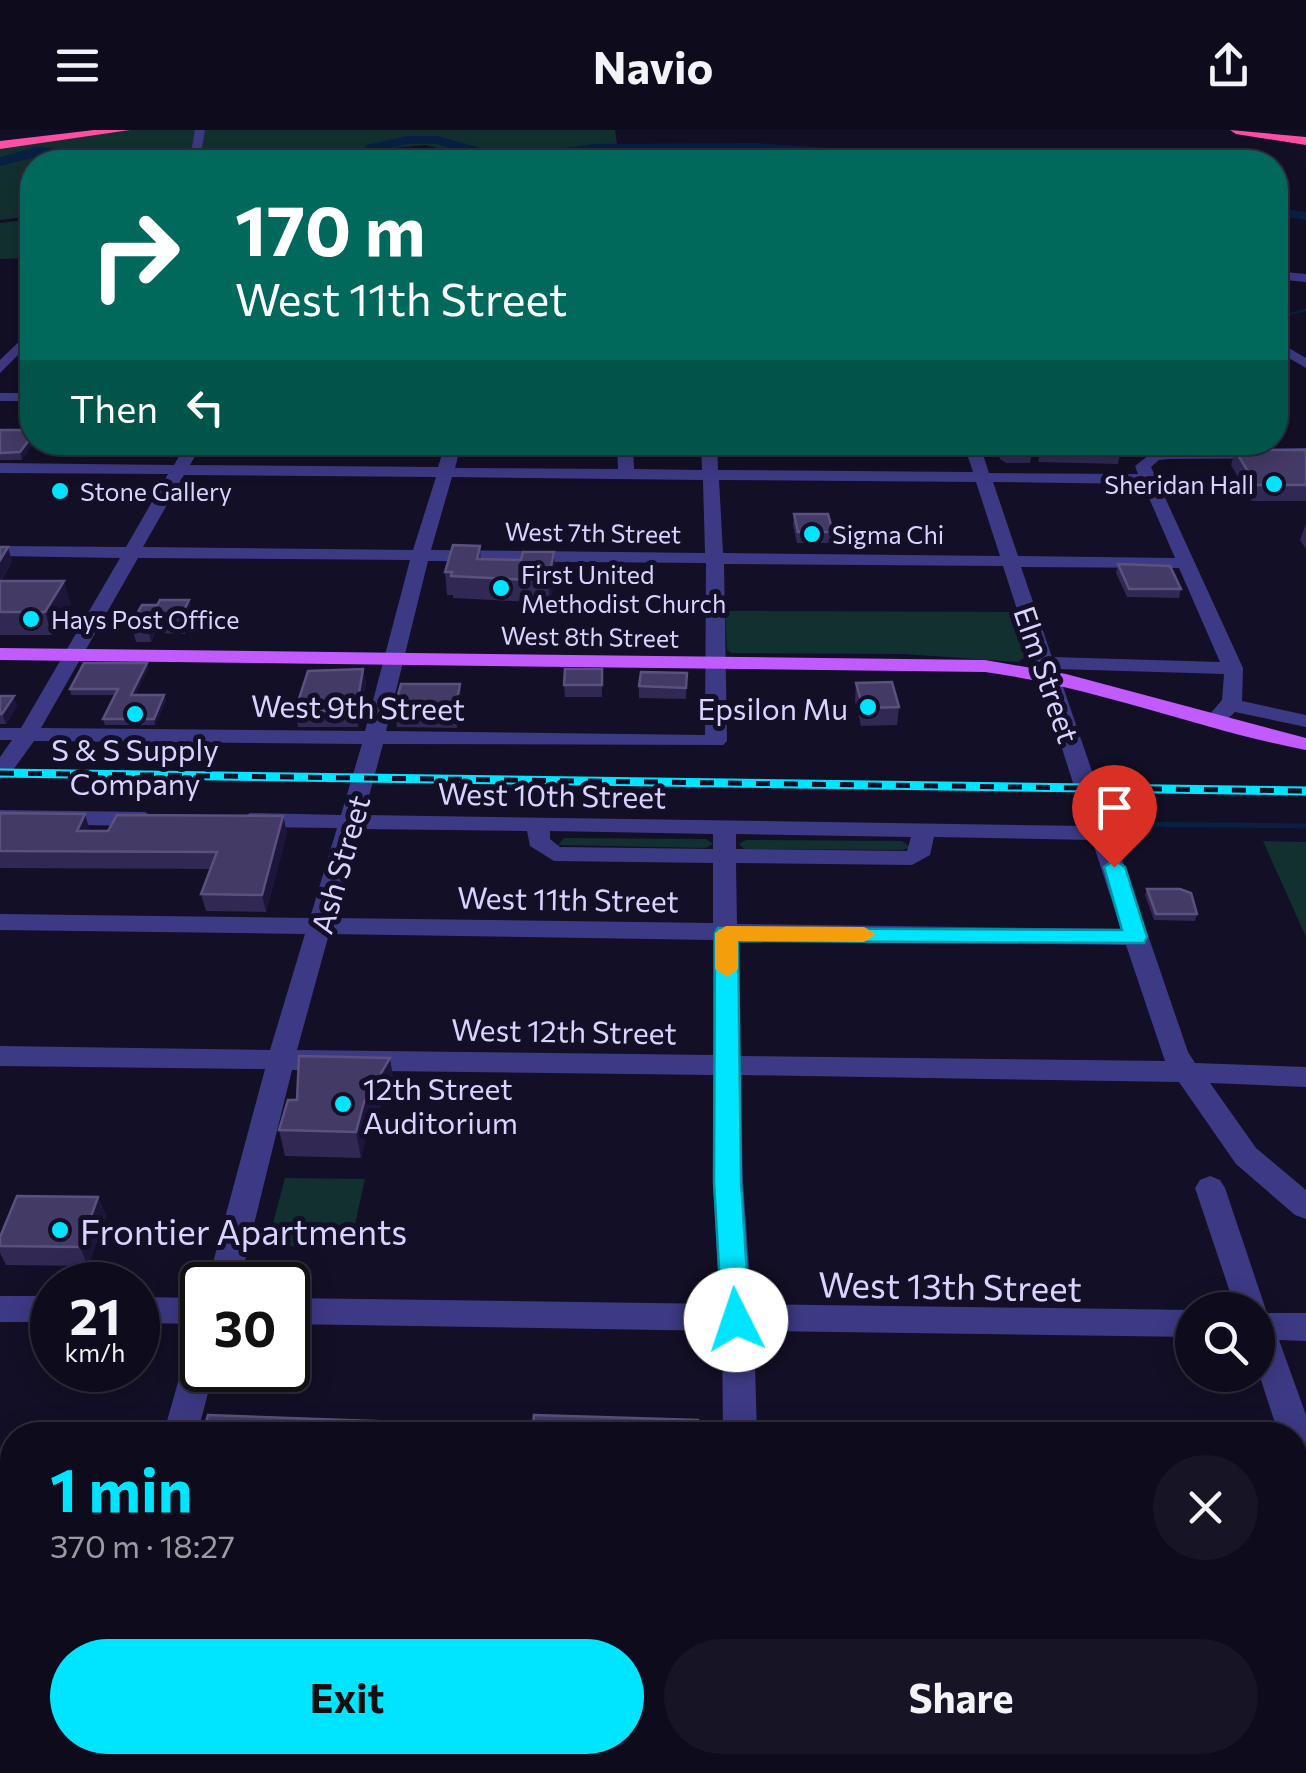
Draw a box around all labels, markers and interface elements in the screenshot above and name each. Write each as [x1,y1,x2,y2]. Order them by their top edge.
icon: menu [50,38,105,93]
text: Navio [593,38,713,93]
icon: share [1201,38,1256,93]
text: 170 m [235,185,426,270]
icon: right [70,190,200,320]
text: West 11th Street [235,270,567,325]
icon: left [178,380,233,435]
text: Then [70,384,158,431]
place label: Sheridan Hall [1104,469,1254,499]
marker: Sheridan Hall [1263,473,1285,495]
place label: Stone Gallery [80,476,232,506]
marker: Stone Gallery [49,480,71,502]
street label: West 7th Street [504,515,682,549]
place label: Sigma Chi [832,519,944,549]
marker: Sigma Chi [801,523,823,545]
place label: First United Methodist Church [521,559,726,618]
marker: First United Methodist Church [490,577,512,599]
street label: Elm Street [1007,601,1089,747]
place label: Hays Post Office [51,604,239,634]
marker: Hays Post Office [20,608,42,630]
street label: West 8th Street [501,619,679,653]
street label: West 9th Street [251,686,465,726]
place label: Epsilon Mu [698,689,848,726]
marker: Epsilon Mu [857,696,879,718]
marker: S & S Supply Company [124,703,146,725]
place label: S & S Supply Company [51,730,219,801]
pin [1072,765,1157,868]
street label: West 10th Street [438,774,666,814]
icon: arrive [1087,780,1142,835]
street label: Ash Street [302,791,376,937]
street label: West 11th Street [457,878,679,918]
street label: West 12th Street [451,1010,677,1050]
place label: 12th Street Auditorium [363,1069,518,1140]
marker: 12th Street Auditorium [332,1093,354,1115]
place label: Frontier Apartments [80,1209,407,1252]
marker: Frontier Apartments [49,1219,71,1241]
street label: West 13th Street [818,1261,1082,1309]
speed limit sign: 30 [180,1262,310,1392]
position arrow [684,1268,788,1372]
text: 21 [69,1284,121,1345]
map controls [1175,1292,1275,1392]
button: search [1175,1292,1275,1392]
text: km/h [65,1337,125,1367]
text: 1 min [50,1451,192,1524]
button: close [1153,1455,1258,1560]
text: 370 m · 18:27 [50,1525,235,1565]
button: Exit [50,1639,644,1754]
button: Share [664,1639,1258,1754]

